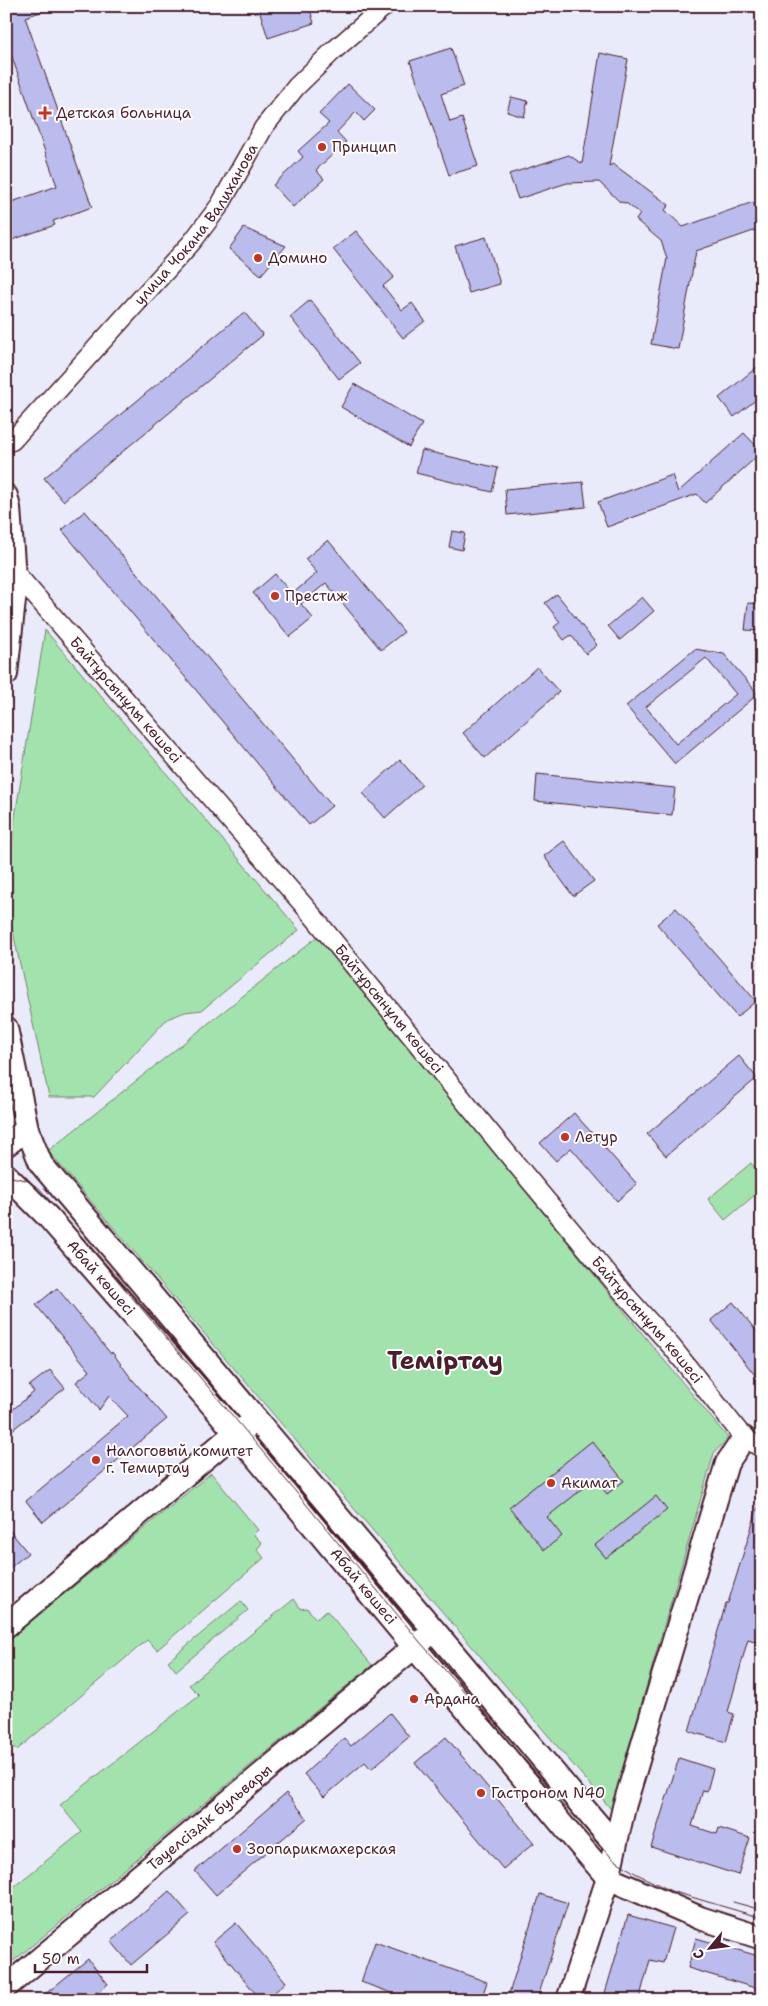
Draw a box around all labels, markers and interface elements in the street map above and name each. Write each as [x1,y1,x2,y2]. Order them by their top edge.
place label: Детская больница [56,103,192,123]
marker: Детская больница [38,106,52,120]
place label: Принцип [332,137,397,157]
street label: улица Чокана Валиханова [130,140,263,310]
marker: Принцип [316,141,328,153]
place label: Домино [268,248,327,268]
marker: Домино [252,252,264,264]
place label: Престиж [285,586,348,606]
marker: Престиж [269,590,281,602]
street label: Байтұрсынұлы көшесі [65,632,186,768]
street label: Байтұрсынұлы көшесі [330,940,448,1078]
place label: Летур [575,1127,618,1147]
marker: Летур [559,1131,571,1143]
street label: Абай көшесі [63,1236,140,1320]
street label: Байтұрсынұлы көшесі [587,1252,707,1388]
district label: Теміртау [387,1343,503,1377]
place label: Налоговый комитет г. Темиртау [106,1441,253,1478]
marker: Налоговый комитет г. Темиртау [90,1454,102,1466]
place label: Акимат [561,1473,618,1493]
marker: Акимат [545,1477,557,1489]
street label: Абай көшесі [326,1544,401,1629]
place label: Ардана [424,1689,481,1709]
marker: Ардана [408,1693,420,1705]
street label: Тәуелсіздік бульвары [143,1760,276,1875]
place label: Гастроном N40 [491,1783,605,1803]
marker: Гастроном N40 [475,1787,487,1799]
place label: Зоопарикмахерская [247,1839,396,1859]
marker: Зоопарикмахерская [231,1843,243,1855]
north arrow [686,1924,736,1974]
scale bar [35,1941,148,1973]
text: С [689,1946,709,1962]
text: 50 m [42,1949,80,1969]

